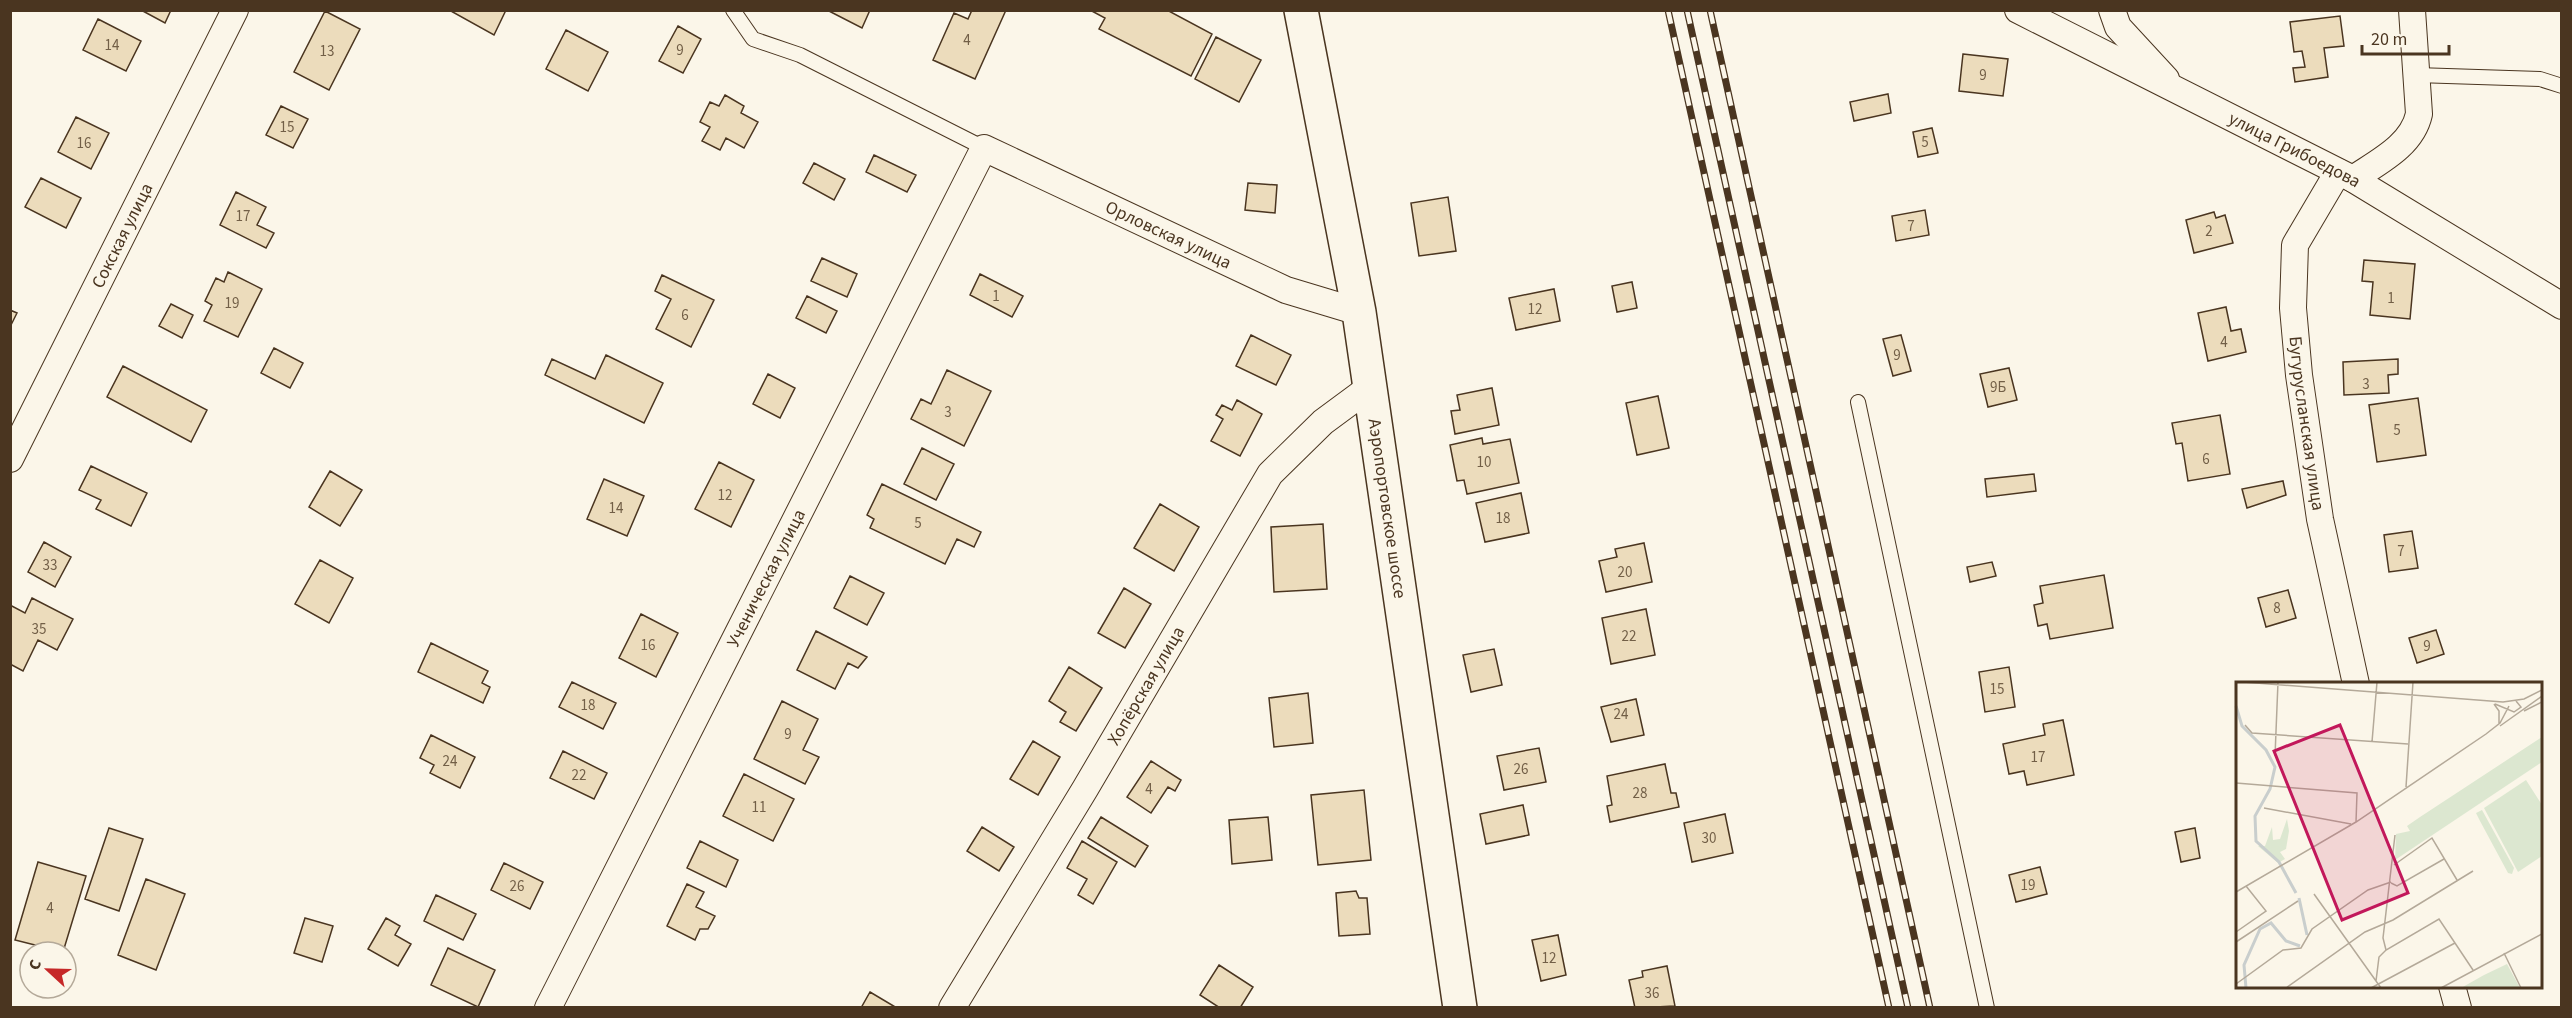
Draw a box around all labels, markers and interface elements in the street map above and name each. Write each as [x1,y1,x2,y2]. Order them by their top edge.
scale bar [2362,18,2449,56]
text: 20 m [2371,27,2407,52]
house number: 4 [963,30,971,51]
house number: 14 [105,35,120,56]
house number: 9 [676,40,684,61]
house number: 13 [320,41,334,62]
house number: 9 [1979,65,1987,86]
street label: улица Грибоедова [2224,106,2365,194]
house number: 15 [280,117,294,138]
house number: 5 [1921,132,1929,153]
house number: 16 [77,133,91,154]
street label: Сокская улица [86,179,159,293]
street label: Орловская улица [1101,195,1235,276]
house number: 17 [236,206,250,227]
house number: 7 [1907,216,1915,237]
house number: 2 [2205,221,2213,242]
house number: 1 [992,286,1000,307]
house number: 1 [2387,288,2395,309]
house number: 19 [225,293,239,314]
house number: 12 [1528,299,1542,320]
house number: 6 [681,305,689,326]
house number: 4 [2220,332,2228,353]
street label: Бугурусланская улица [2283,335,2331,512]
house number: 9 [1893,345,1901,366]
house number: 3 [2362,374,2370,395]
house number: 9Б [1990,377,2006,398]
house number: 3 [944,402,952,423]
street label: Аэропортовское шоссе [1362,417,1412,600]
house number: 5 [2393,420,2401,441]
house number: 6 [2202,449,2210,470]
house number: 10 [1477,452,1491,473]
house number: 12 [718,485,732,506]
house number: 14 [609,498,624,519]
street label: Ученическая улица [721,505,812,652]
house number: 18 [1496,508,1510,529]
house number: 5 [914,513,922,534]
house number: 7 [2397,541,2405,562]
house number: 33 [43,555,57,576]
house number: 20 [1618,562,1632,583]
house number: 8 [2273,598,2281,619]
house number: 35 [32,619,46,640]
street label: Хопёрская улица [1101,622,1191,750]
house number: 22 [1622,626,1636,647]
house number: 16 [641,635,655,656]
house number: 9 [2423,636,2431,657]
house number: 15 [1990,679,2004,700]
inset map [2236,682,2542,988]
house number: 18 [581,695,595,716]
house number: 24 [1614,704,1629,725]
house number: 9 [784,724,792,745]
house number: 17 [2031,747,2045,768]
house number: 24 [443,751,458,772]
house number: 26 [1514,759,1528,780]
house number: 22 [572,765,586,786]
house number: 4 [1145,779,1153,800]
house number: 28 [1633,783,1647,804]
house number: 11 [752,797,766,818]
house number: 30 [1702,828,1716,849]
house number: 19 [2021,875,2035,896]
house number: 26 [510,876,524,897]
house number: 4 [46,898,54,919]
north arrow [18,940,78,1000]
house number: 12 [1542,948,1556,969]
text: С [23,956,47,973]
house number: 36 [1645,983,1659,1004]

